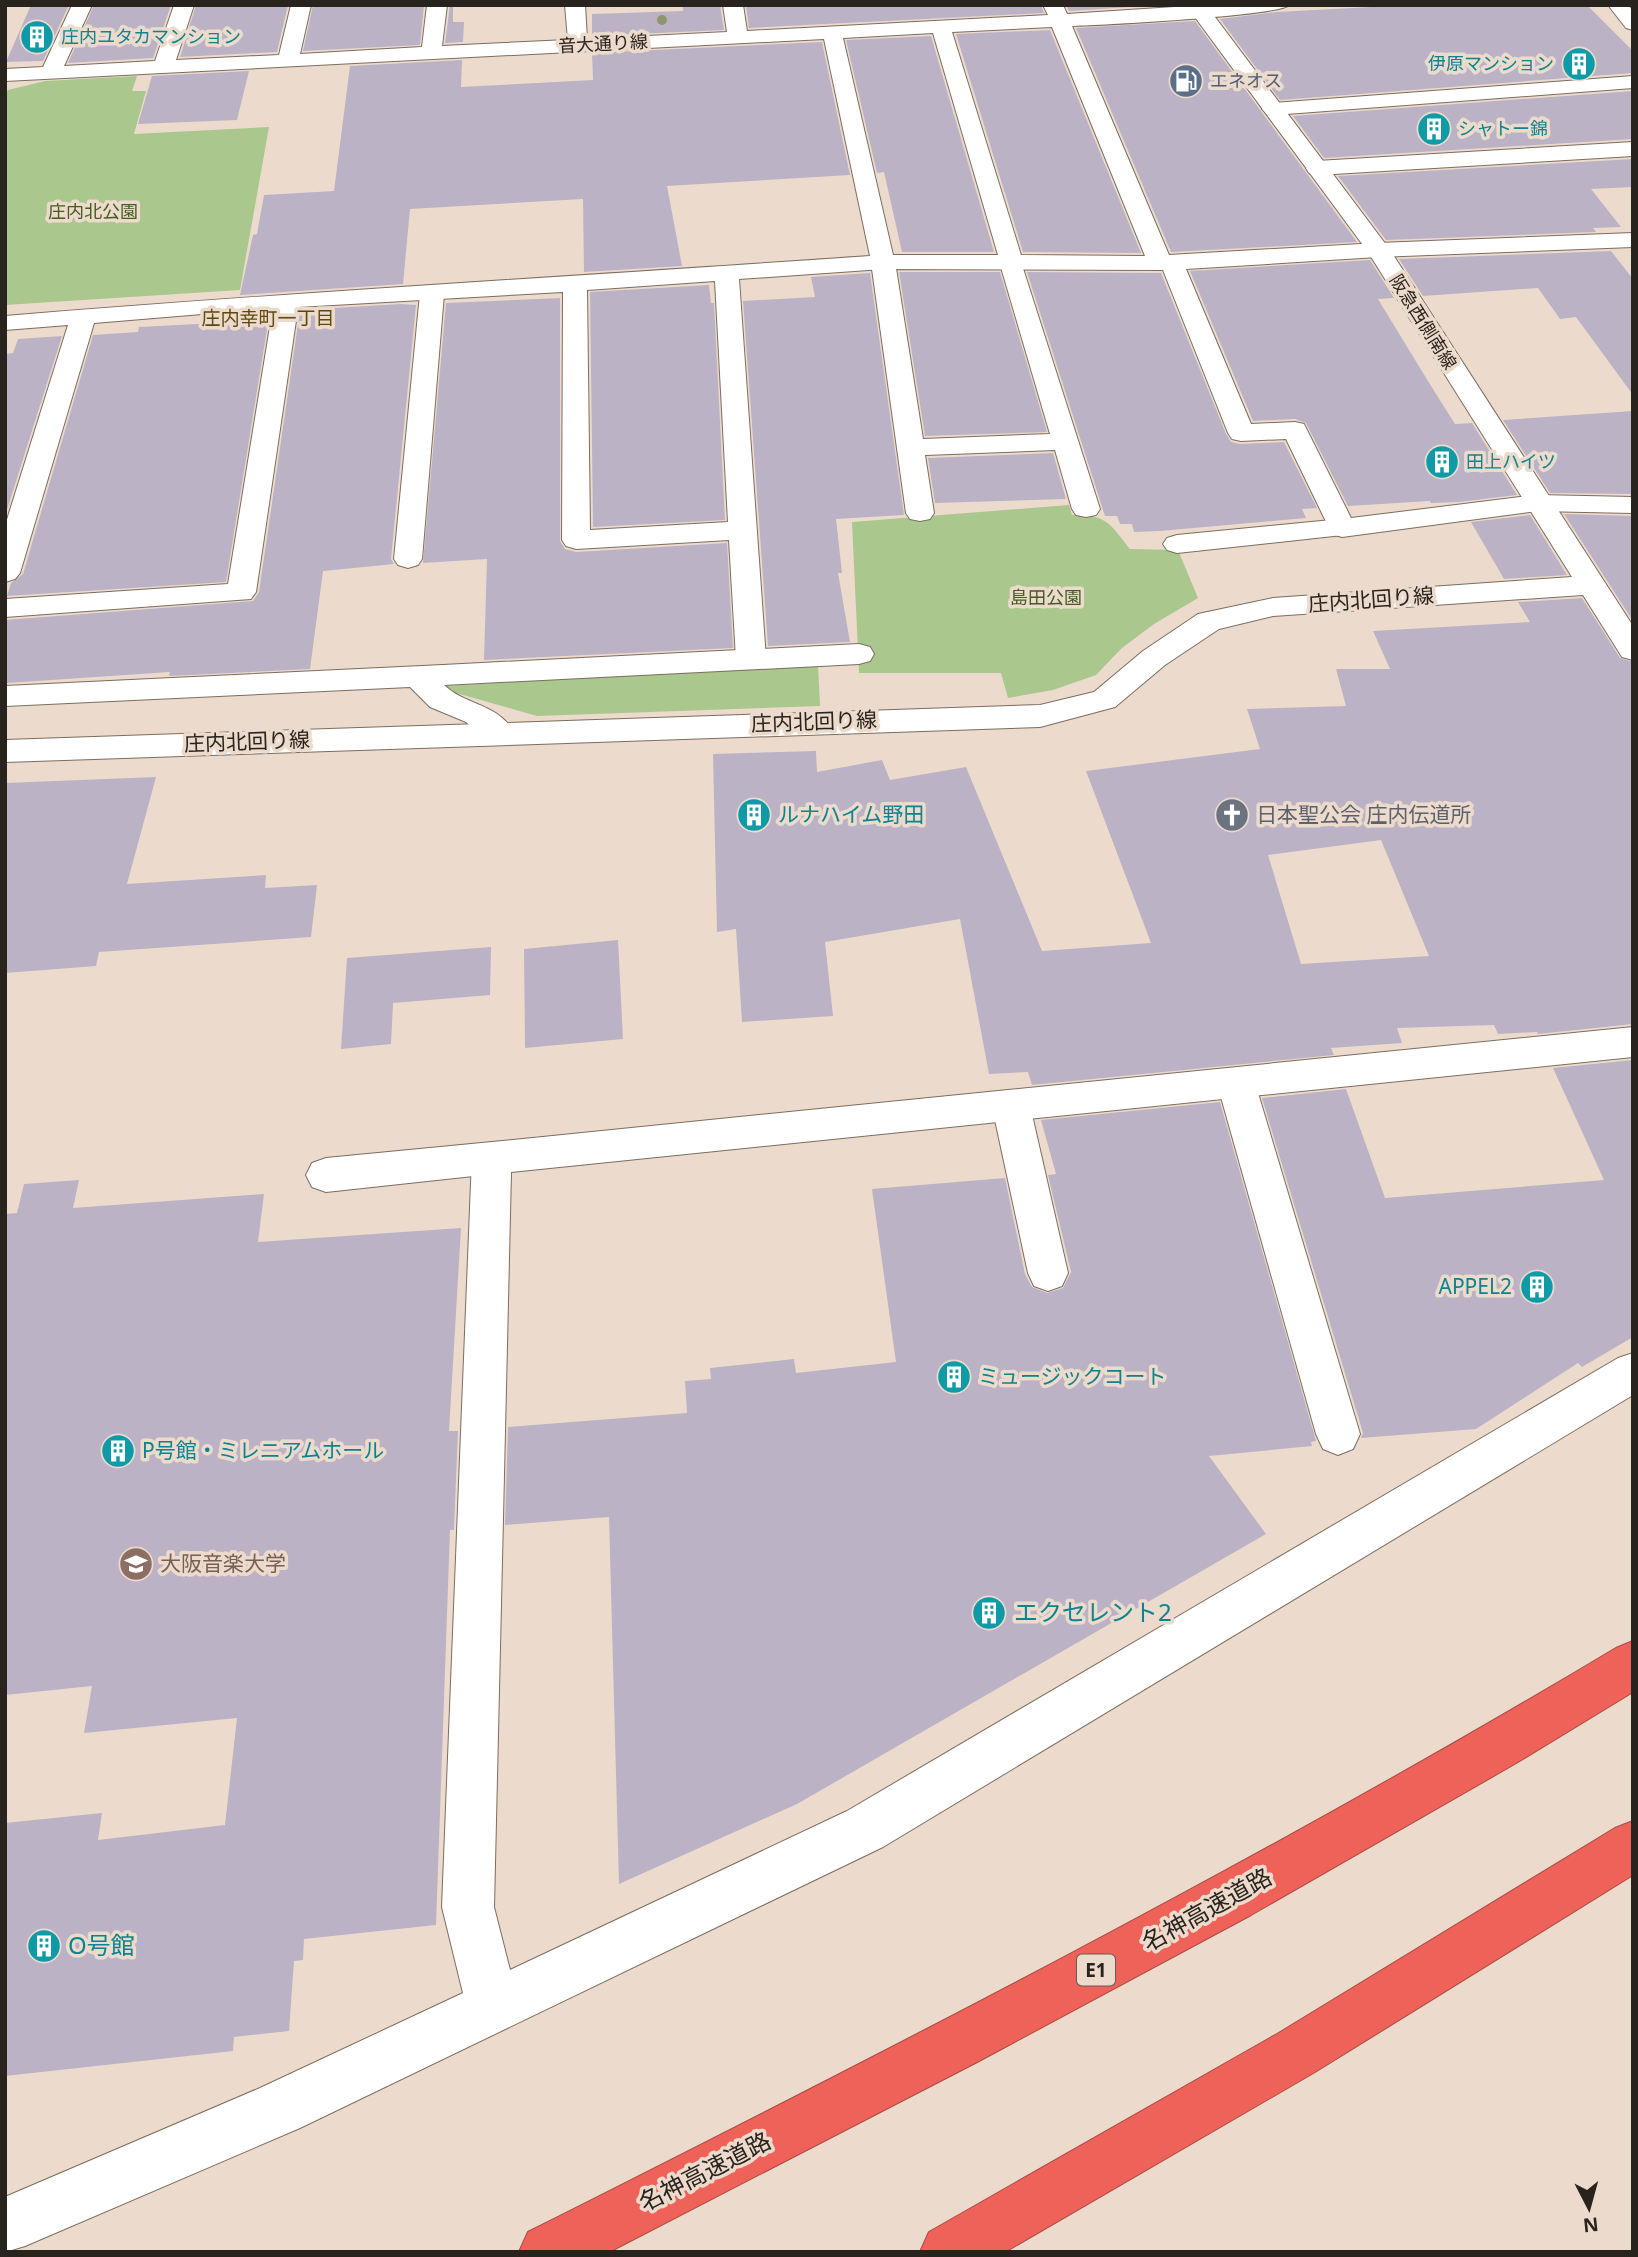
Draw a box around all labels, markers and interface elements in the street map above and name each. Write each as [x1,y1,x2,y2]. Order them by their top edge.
building icon: 庄内ユタカマンション [18,18,56,56]
place label: 庄内ユタカマンション [61,24,241,48]
street label: 音大通り線 [557,29,649,57]
building icon: 伊原マンション [1560,45,1598,83]
place label: 伊原マンション [1428,51,1554,75]
fuel station icon: エネオス [1167,62,1205,100]
place label: エネオス [1210,68,1282,92]
building icon: シャトー錦 [1415,110,1453,148]
place label: シャトー錦 [1458,116,1548,140]
park label: 庄内北公園 [48,199,138,223]
street label: 阪急西側南線 [1385,269,1463,374]
district label: 庄内幸町一丁目 [201,305,335,331]
building icon: 田上ハイツ [1423,443,1461,481]
place label: 田上ハイツ [1466,449,1556,473]
street label: 庄内北回り線 [1307,581,1435,617]
park label: 島田公園 [1010,585,1082,609]
street label: 庄内北回り線 [751,705,877,737]
street label: 庄内北回り線 [184,725,310,757]
building icon: ルナハイム野田 [735,796,773,834]
church icon: 日本聖公会 庄内伝道所 [1213,796,1251,834]
place label: ルナハイム野田 [778,800,924,828]
place label: 日本聖公会 庄内伝道所 [1256,800,1471,828]
building icon: APPEL2 [1518,1268,1556,1306]
place label: APPEL2 [1438,1272,1512,1300]
building icon: ミュージックコート [935,1358,973,1396]
place label: ミュージックコート [978,1362,1167,1390]
building icon: P号館・ミレニアムホール [99,1432,137,1470]
place label: P号館・ミレニアムホール [142,1436,384,1464]
school or university icon: 大阪音楽大学 [117,1545,155,1583]
place label: 大阪音楽大学 [160,1549,286,1577]
building icon: エクセレント2 [970,1594,1008,1632]
place label: エクセレント2 [1014,1595,1172,1628]
street label: 名神高速道路 [1135,1859,1277,1958]
building icon: O号館 [25,1927,63,1965]
place label: O号館 [68,1928,135,1961]
road number: E1 [1077,1954,1115,1986]
street label: 名神高速道路 [633,2123,776,2218]
north arrow [1554,2173,1624,2243]
text: N [1582,2211,1600,2239]

